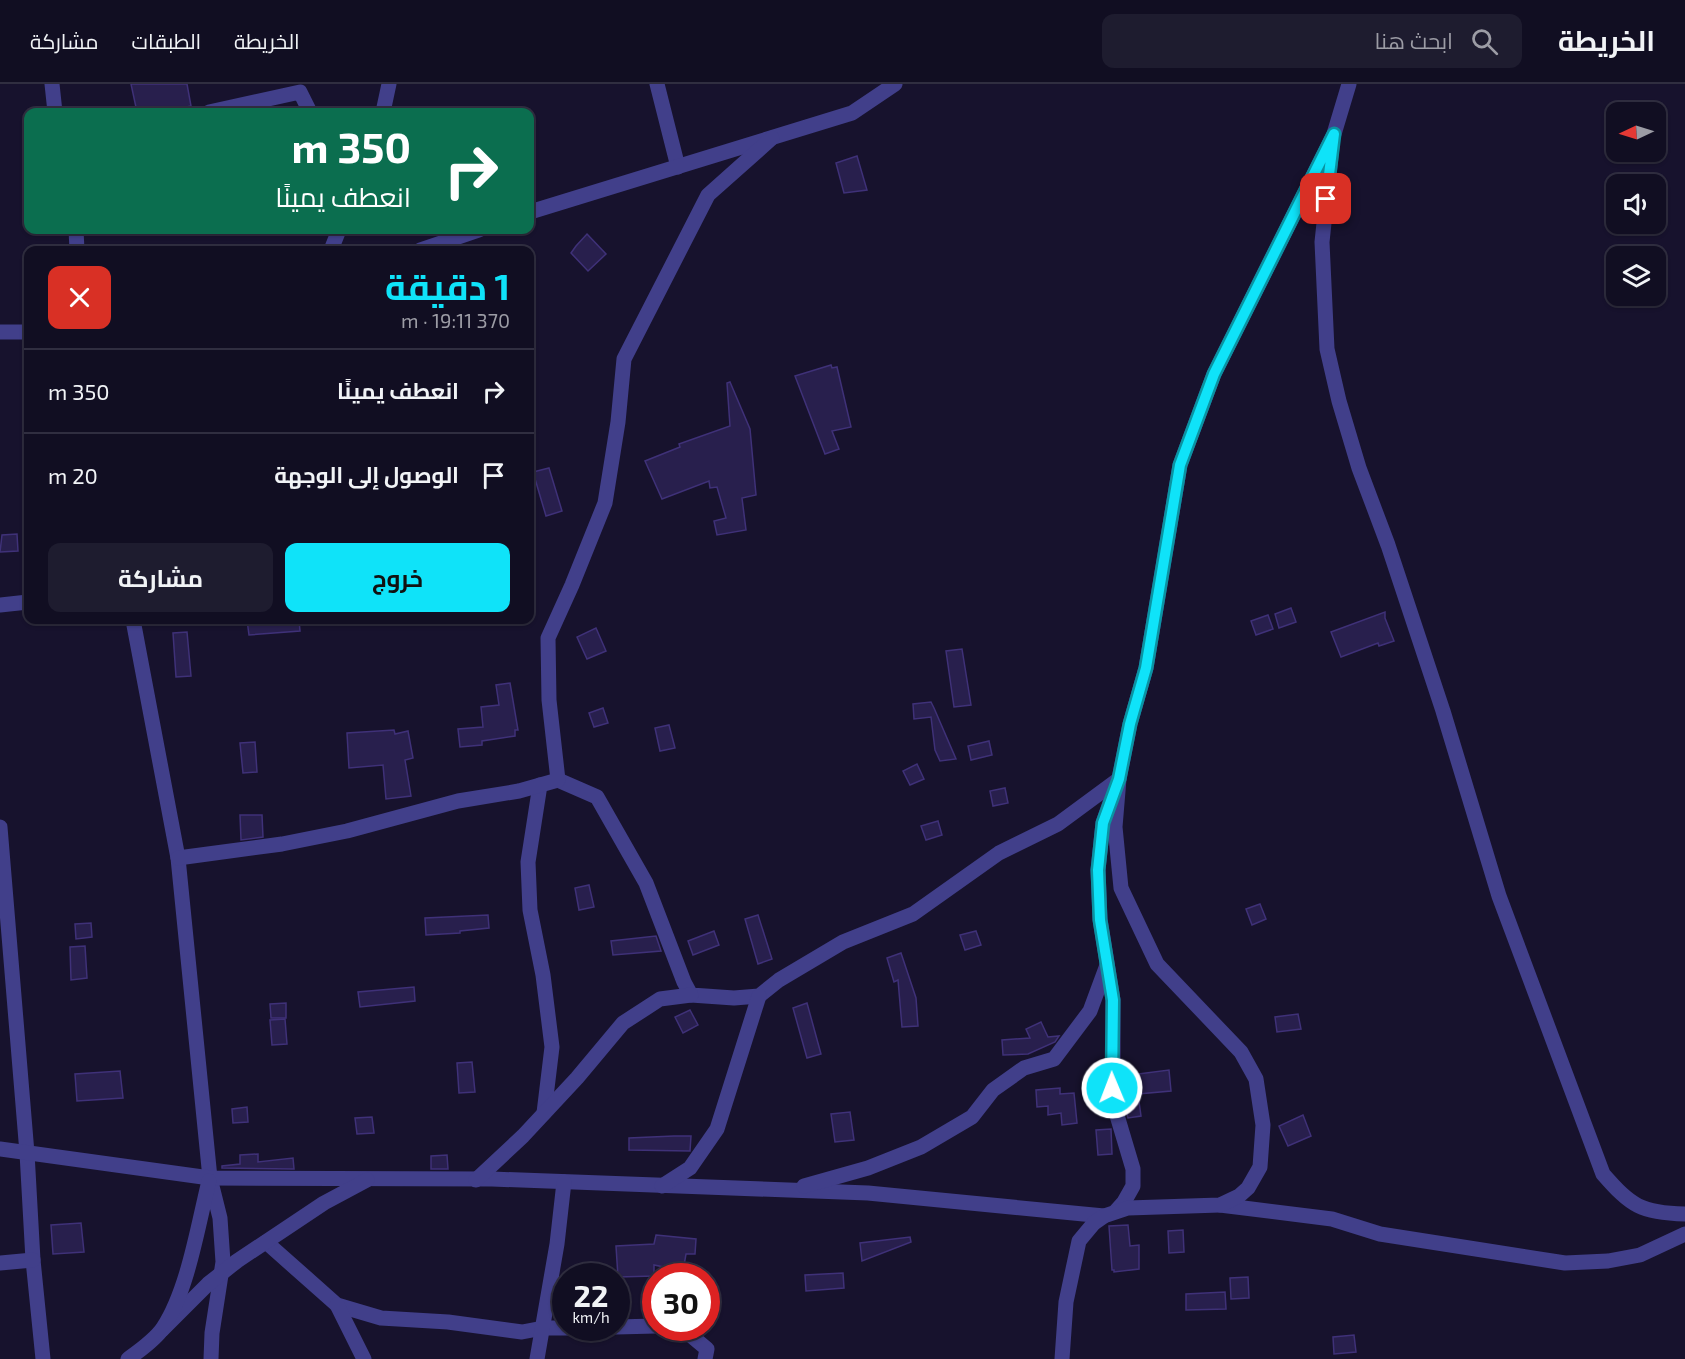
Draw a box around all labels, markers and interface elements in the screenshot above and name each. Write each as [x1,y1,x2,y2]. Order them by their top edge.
search box [1102,14,1522,68]
text: الخريطة [1558,23,1655,57]
icon: search [1468,25,1501,58]
text: ابحث هنا [1375,27,1453,53]
text: مشاركة [30,28,99,53]
text: الطبقات [132,28,201,53]
text: الخريطة [234,28,300,53]
north arrow [1606,102,1666,162]
map controls [1606,102,1666,306]
text: 350 m [291,121,411,171]
icon: right [432,132,510,210]
pin [1300,173,1351,224]
button: sound [1606,174,1666,234]
text: انعطف يمينًا [275,180,411,212]
icon: arrive [1309,182,1342,215]
button: layers [1606,246,1666,306]
text: 1 دقيقة [385,264,510,307]
button: close [48,266,111,329]
text: 370 m · 19:11 [401,308,510,332]
icon: right [477,375,510,408]
text: انعطف يمينًا [337,377,459,403]
text: 350 m [48,378,109,404]
icon: arrive [477,459,510,492]
text: الوصول إلى الوجهة [274,461,459,487]
text: 20 m [48,462,98,488]
button: مشاركة [48,543,273,612]
button: خروج [285,543,510,612]
position arrow [1080,1056,1144,1120]
speed limit sign: 30 [642,1263,720,1341]
text: 22 [574,1277,608,1313]
text: km/h [572,1308,610,1326]

